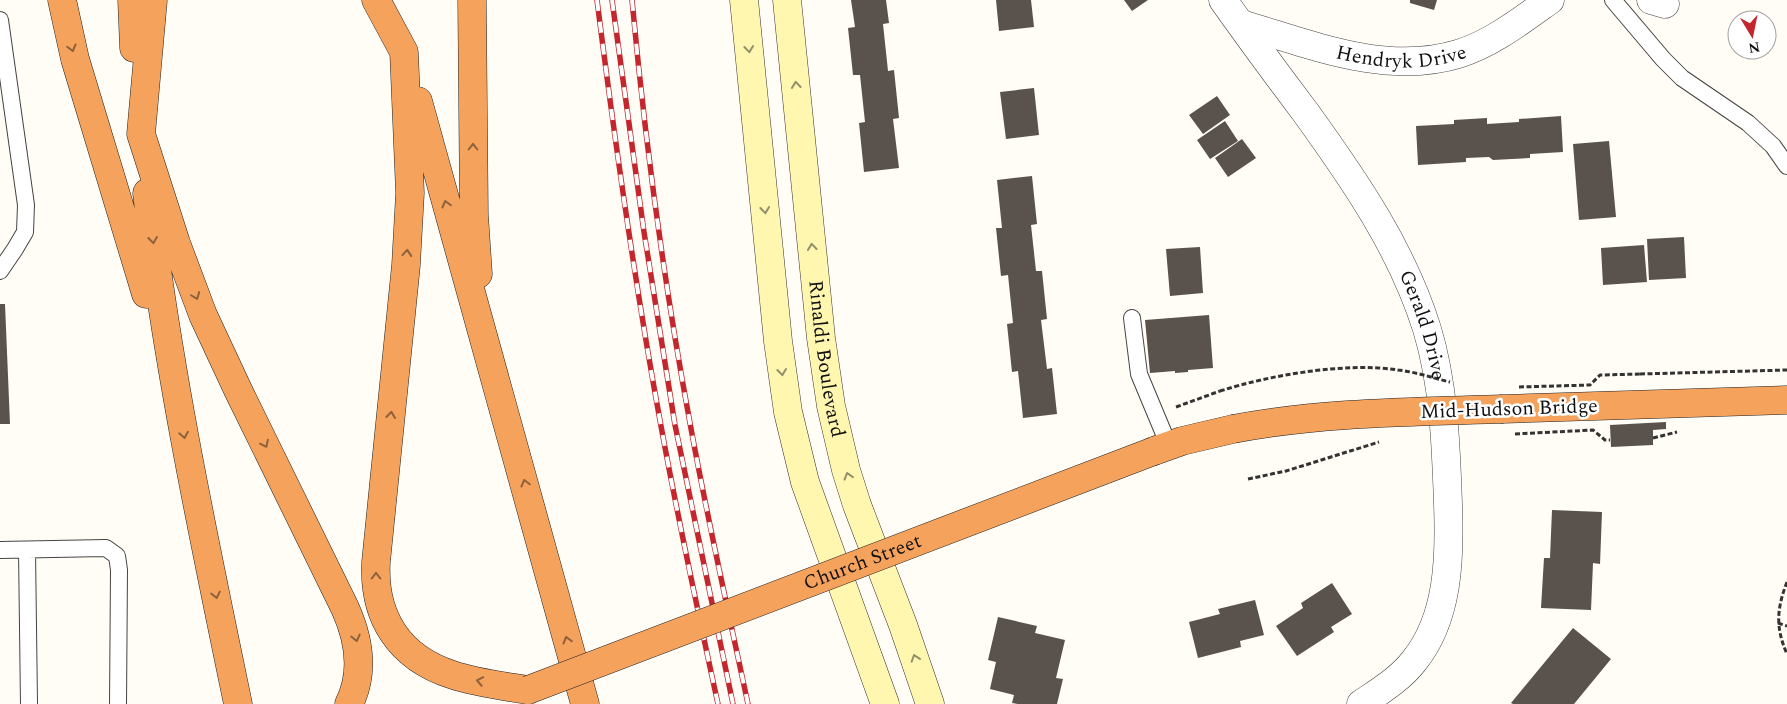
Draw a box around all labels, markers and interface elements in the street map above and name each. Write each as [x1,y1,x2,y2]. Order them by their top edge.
north arrow [1727,10,1777,60]
text: N [1747,36,1762,59]
street label: Hendryk Drive [1333,37,1470,76]
one-way arrow [67,43,77,51]
one-way arrow [743,45,754,53]
one-way arrow [791,81,802,89]
one-way arrow [468,142,479,150]
one-way arrow [441,200,452,209]
one-way arrow [759,206,770,214]
one-way arrow [147,237,158,245]
one-way arrow [807,242,818,250]
one-way arrow [401,249,412,257]
street label: Gerald Drive [1391,265,1453,382]
street label: Rinaldi Boulevard [800,279,853,440]
one-way arrow [190,292,200,300]
one-way arrow [776,368,787,376]
street label: Mid-Hudson Bridge [1420,391,1598,427]
one-way arrow [385,410,396,418]
one-way arrow [178,431,188,440]
one-way arrow [259,438,269,447]
one-way arrow [843,472,853,480]
one-way arrow [520,480,530,488]
street label: Church Street [799,526,926,598]
one-way arrow [371,572,381,580]
one-way arrow [210,590,220,599]
one-way arrow [350,634,361,642]
one-way arrow [563,637,573,645]
one-way arrow [911,654,921,662]
one-way arrow [475,677,484,687]

